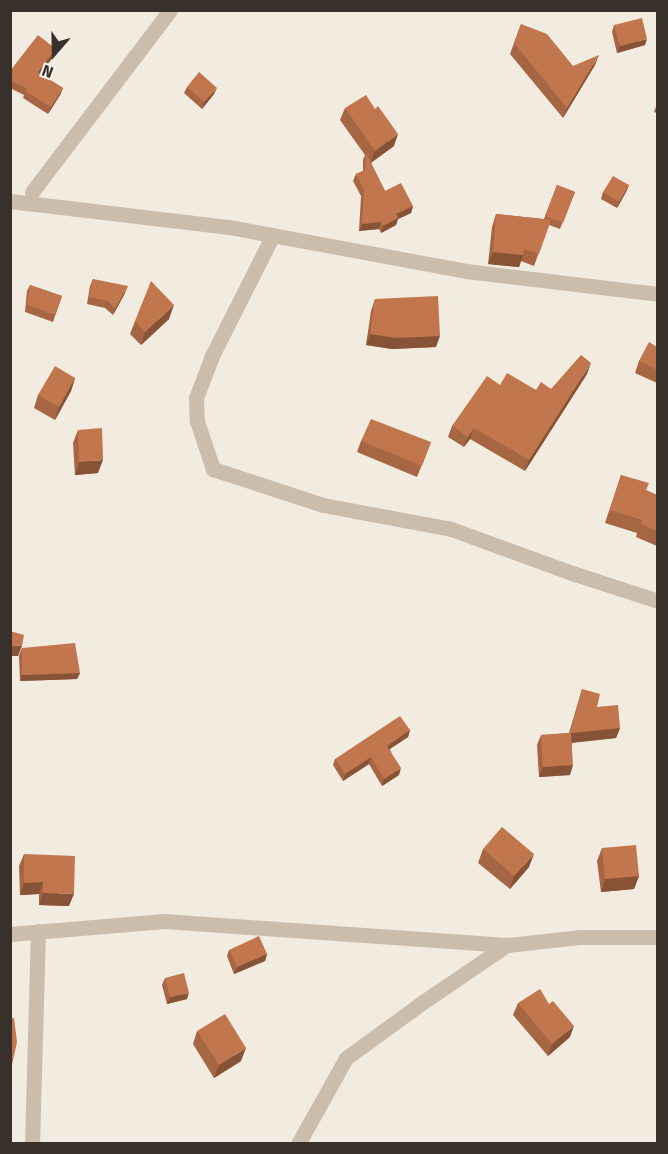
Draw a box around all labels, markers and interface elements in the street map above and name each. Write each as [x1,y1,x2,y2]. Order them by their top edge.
north arrow [24,24,84,84]
text: N [39,61,56,82]

